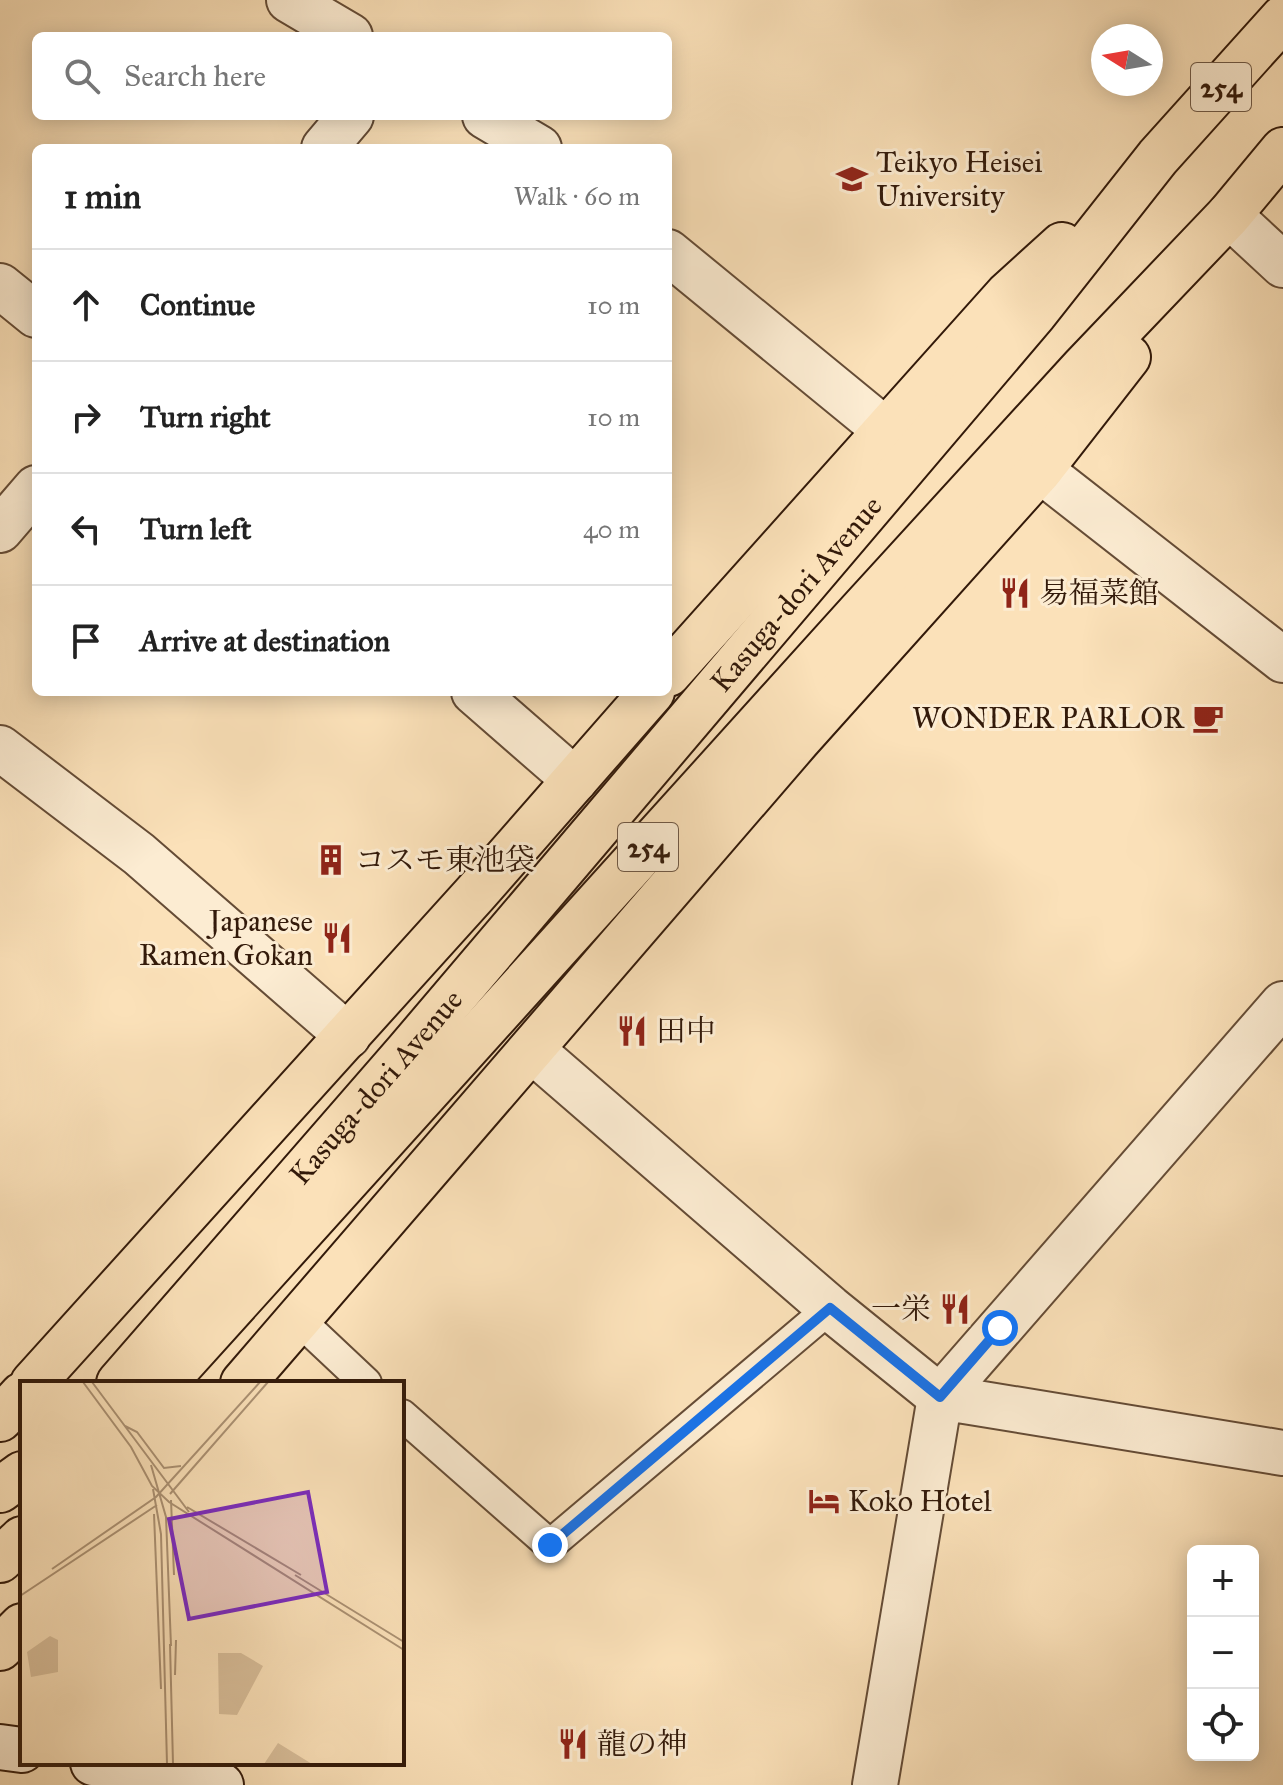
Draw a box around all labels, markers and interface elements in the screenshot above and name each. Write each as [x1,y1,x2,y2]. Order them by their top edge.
north arrow [1091,24,1163,96]
search box [32,32,672,120]
icon: search [60,54,104,98]
text: Search here [124,58,266,94]
road number: 254 [1191,63,1251,111]
place label: Teikyo Heisei University [876,144,1042,214]
school or university icon: Teikyo Heisei University [835,162,869,196]
text: 1 min [64,176,141,217]
text: Walk · 60 m [514,180,640,212]
icon: ahead [64,283,108,327]
text: Continue [140,287,255,323]
text: 10 m [587,289,640,321]
icon: right [64,395,108,439]
text: Turn right [140,399,271,435]
text: 10 m [587,401,640,433]
street label: Kasuga-dori Avenue [703,488,890,699]
icon: left [64,507,108,551]
text: Turn left [140,511,251,547]
text: 40 m [583,513,640,545]
place label: 易福菜館 [1039,575,1159,611]
restaurant icon: 易福菜館 [998,576,1032,610]
icon: arrive [64,619,108,663]
text: Arrive at destination [140,623,390,659]
place label: WONDER PARLOR [912,700,1185,736]
cafe icon: WONDER PARLOR [1191,701,1225,735]
road number: 254 [618,823,678,871]
place label: コスモ東池袋 [355,842,535,878]
building icon: コスモ東池袋 [314,843,348,877]
place label: Japanese Ramen Gokan [139,903,313,973]
restaurant icon: Japanese Ramen Gokan [320,921,354,955]
street label: Kasuga-dori Avenue [282,982,470,1192]
place label: 田中 [656,1013,716,1049]
restaurant icon: 田中 [615,1014,649,1048]
place label: 一栄 [871,1291,931,1327]
restaurant icon: 一栄 [938,1292,972,1326]
route start [982,1310,1018,1346]
inset map [20,1381,404,1765]
place label: Koko Hotel [848,1483,992,1519]
hotel icon: Koko Hotel [807,1484,841,1518]
route end [532,1527,568,1563]
map controls [1187,1545,1259,1761]
button: + [1187,1545,1259,1617]
button: − [1187,1617,1259,1689]
button: locate [1187,1689,1259,1761]
place label: 龍の神 [597,1726,687,1762]
restaurant icon: 龍の神 [556,1727,590,1761]

